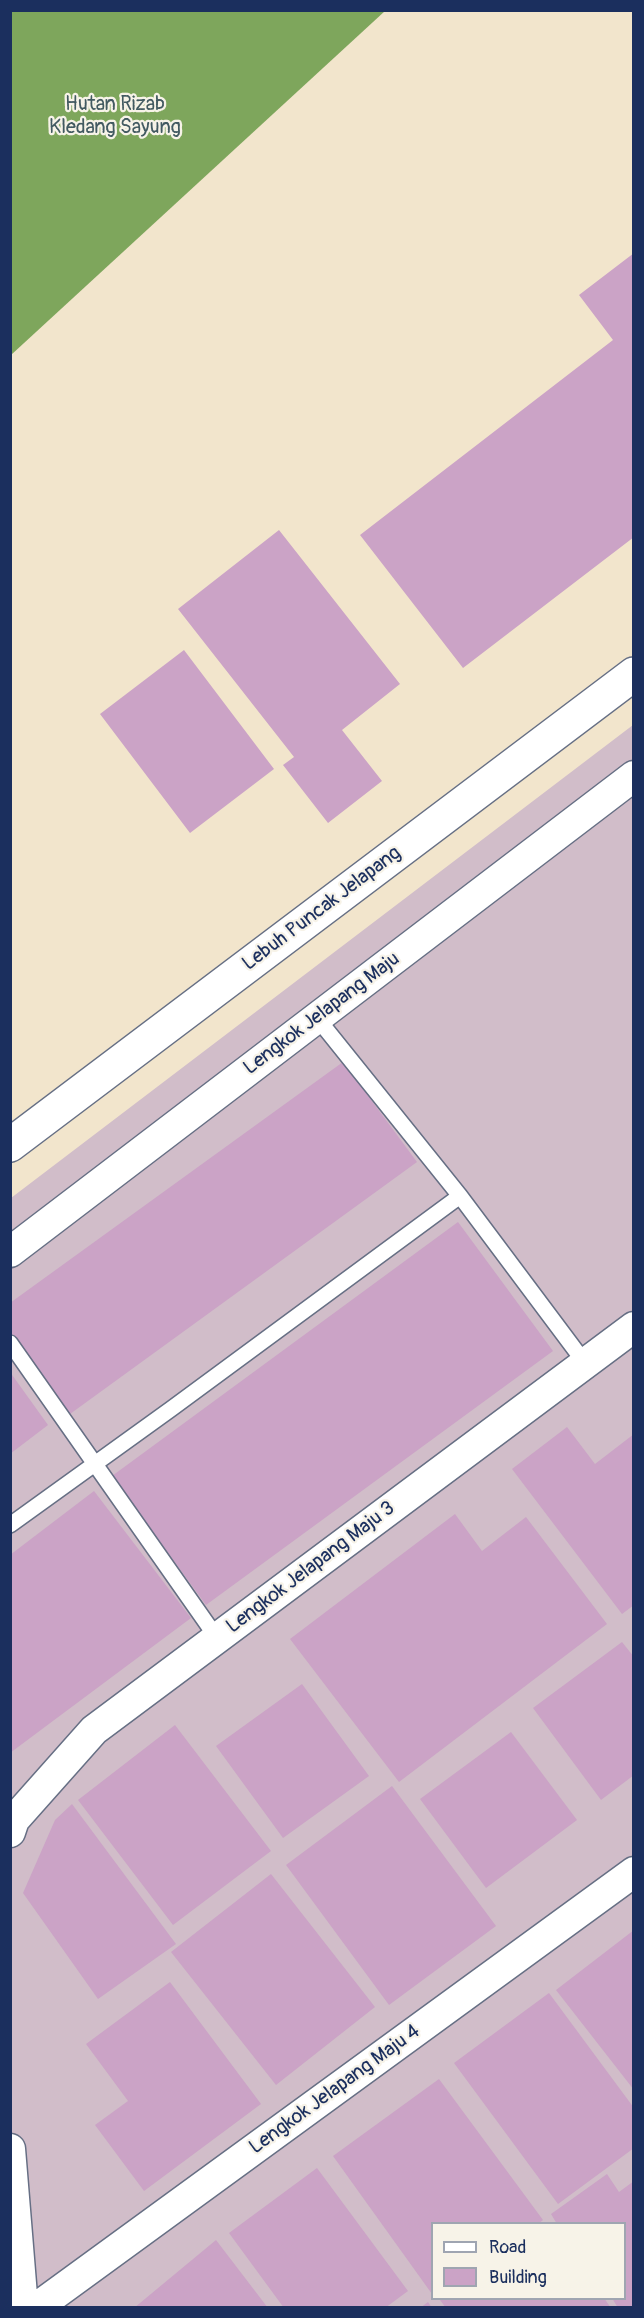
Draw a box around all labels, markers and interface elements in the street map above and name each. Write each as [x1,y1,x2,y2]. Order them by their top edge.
park label: Hutan Rizab Kledang Sayung [49,93,181,140]
street label: Lebuh Puncak Jelapang [238,842,406,976]
street label: Lengkok Jelapang Maju [239,947,405,1081]
street label: Lengkok Jelapang Maju 3 [222,1497,400,1639]
street label: Lengkok Jelapang Maju 4 [245,2020,425,2160]
legend [431,2222,626,2300]
text: Road [489,2236,526,2259]
text: Building [489,2266,547,2289]

